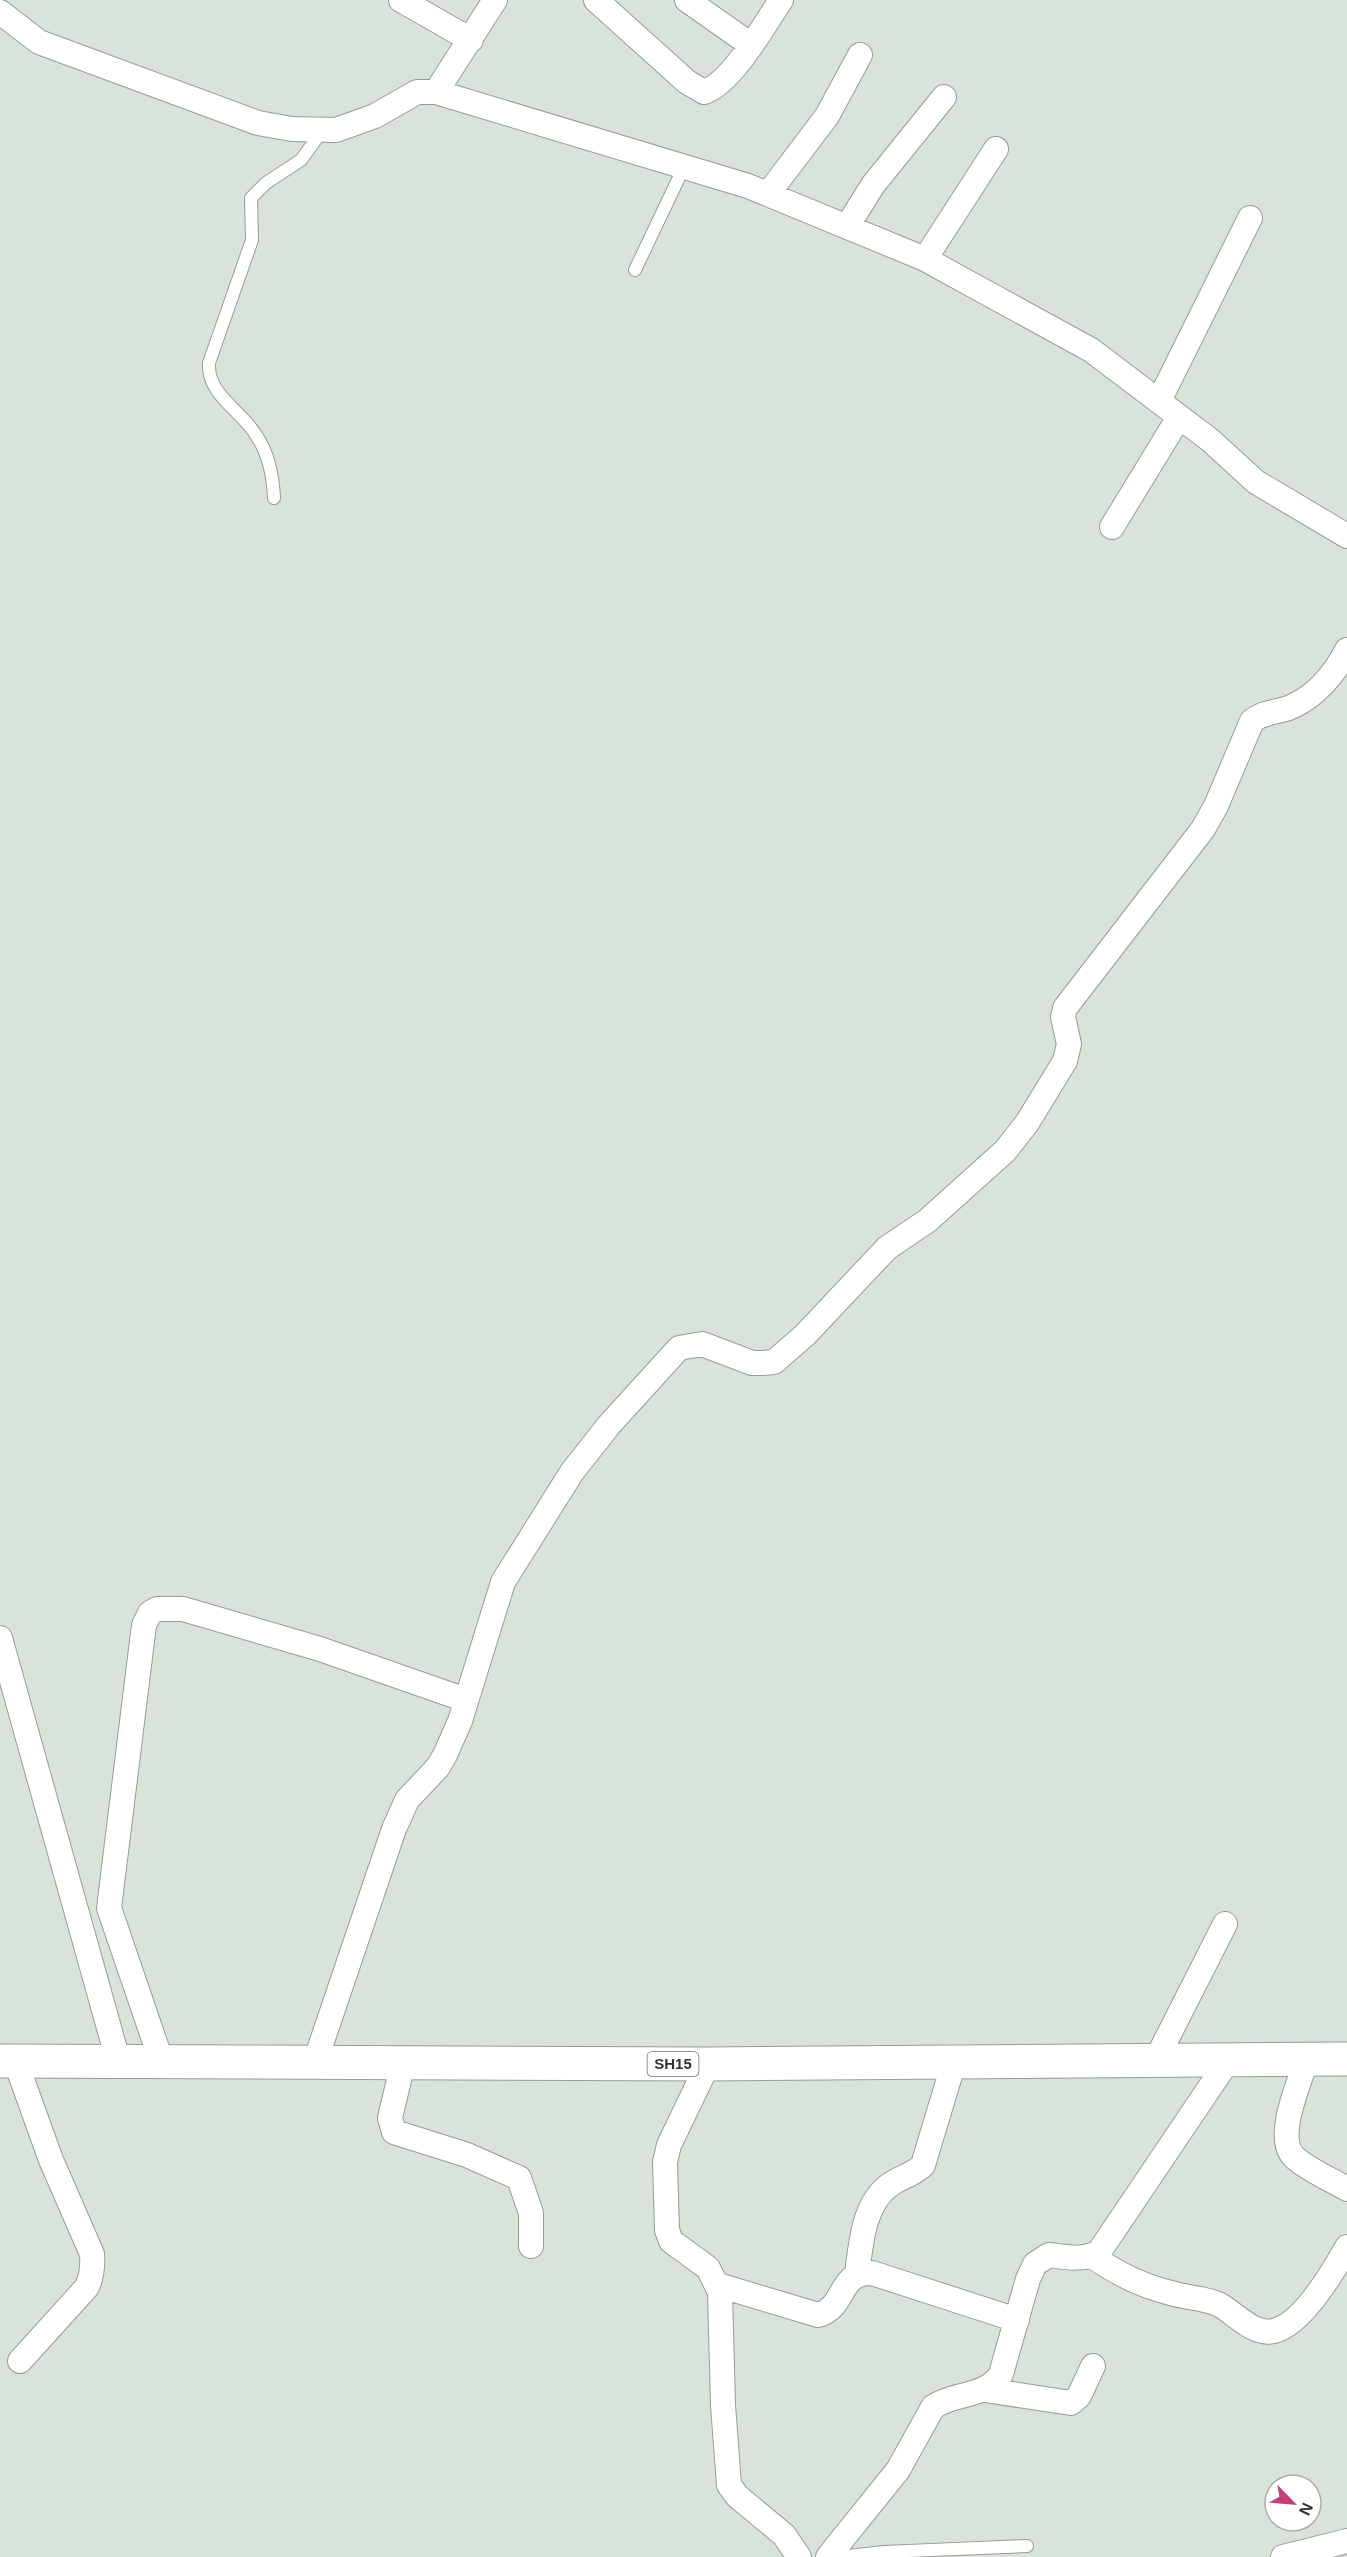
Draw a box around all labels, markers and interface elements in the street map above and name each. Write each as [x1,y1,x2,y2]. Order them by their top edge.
road number: SH15 [648,2052,698,2076]
north arrow [1263,2473,1323,2533]
text: N [1296,2500,1316,2518]

